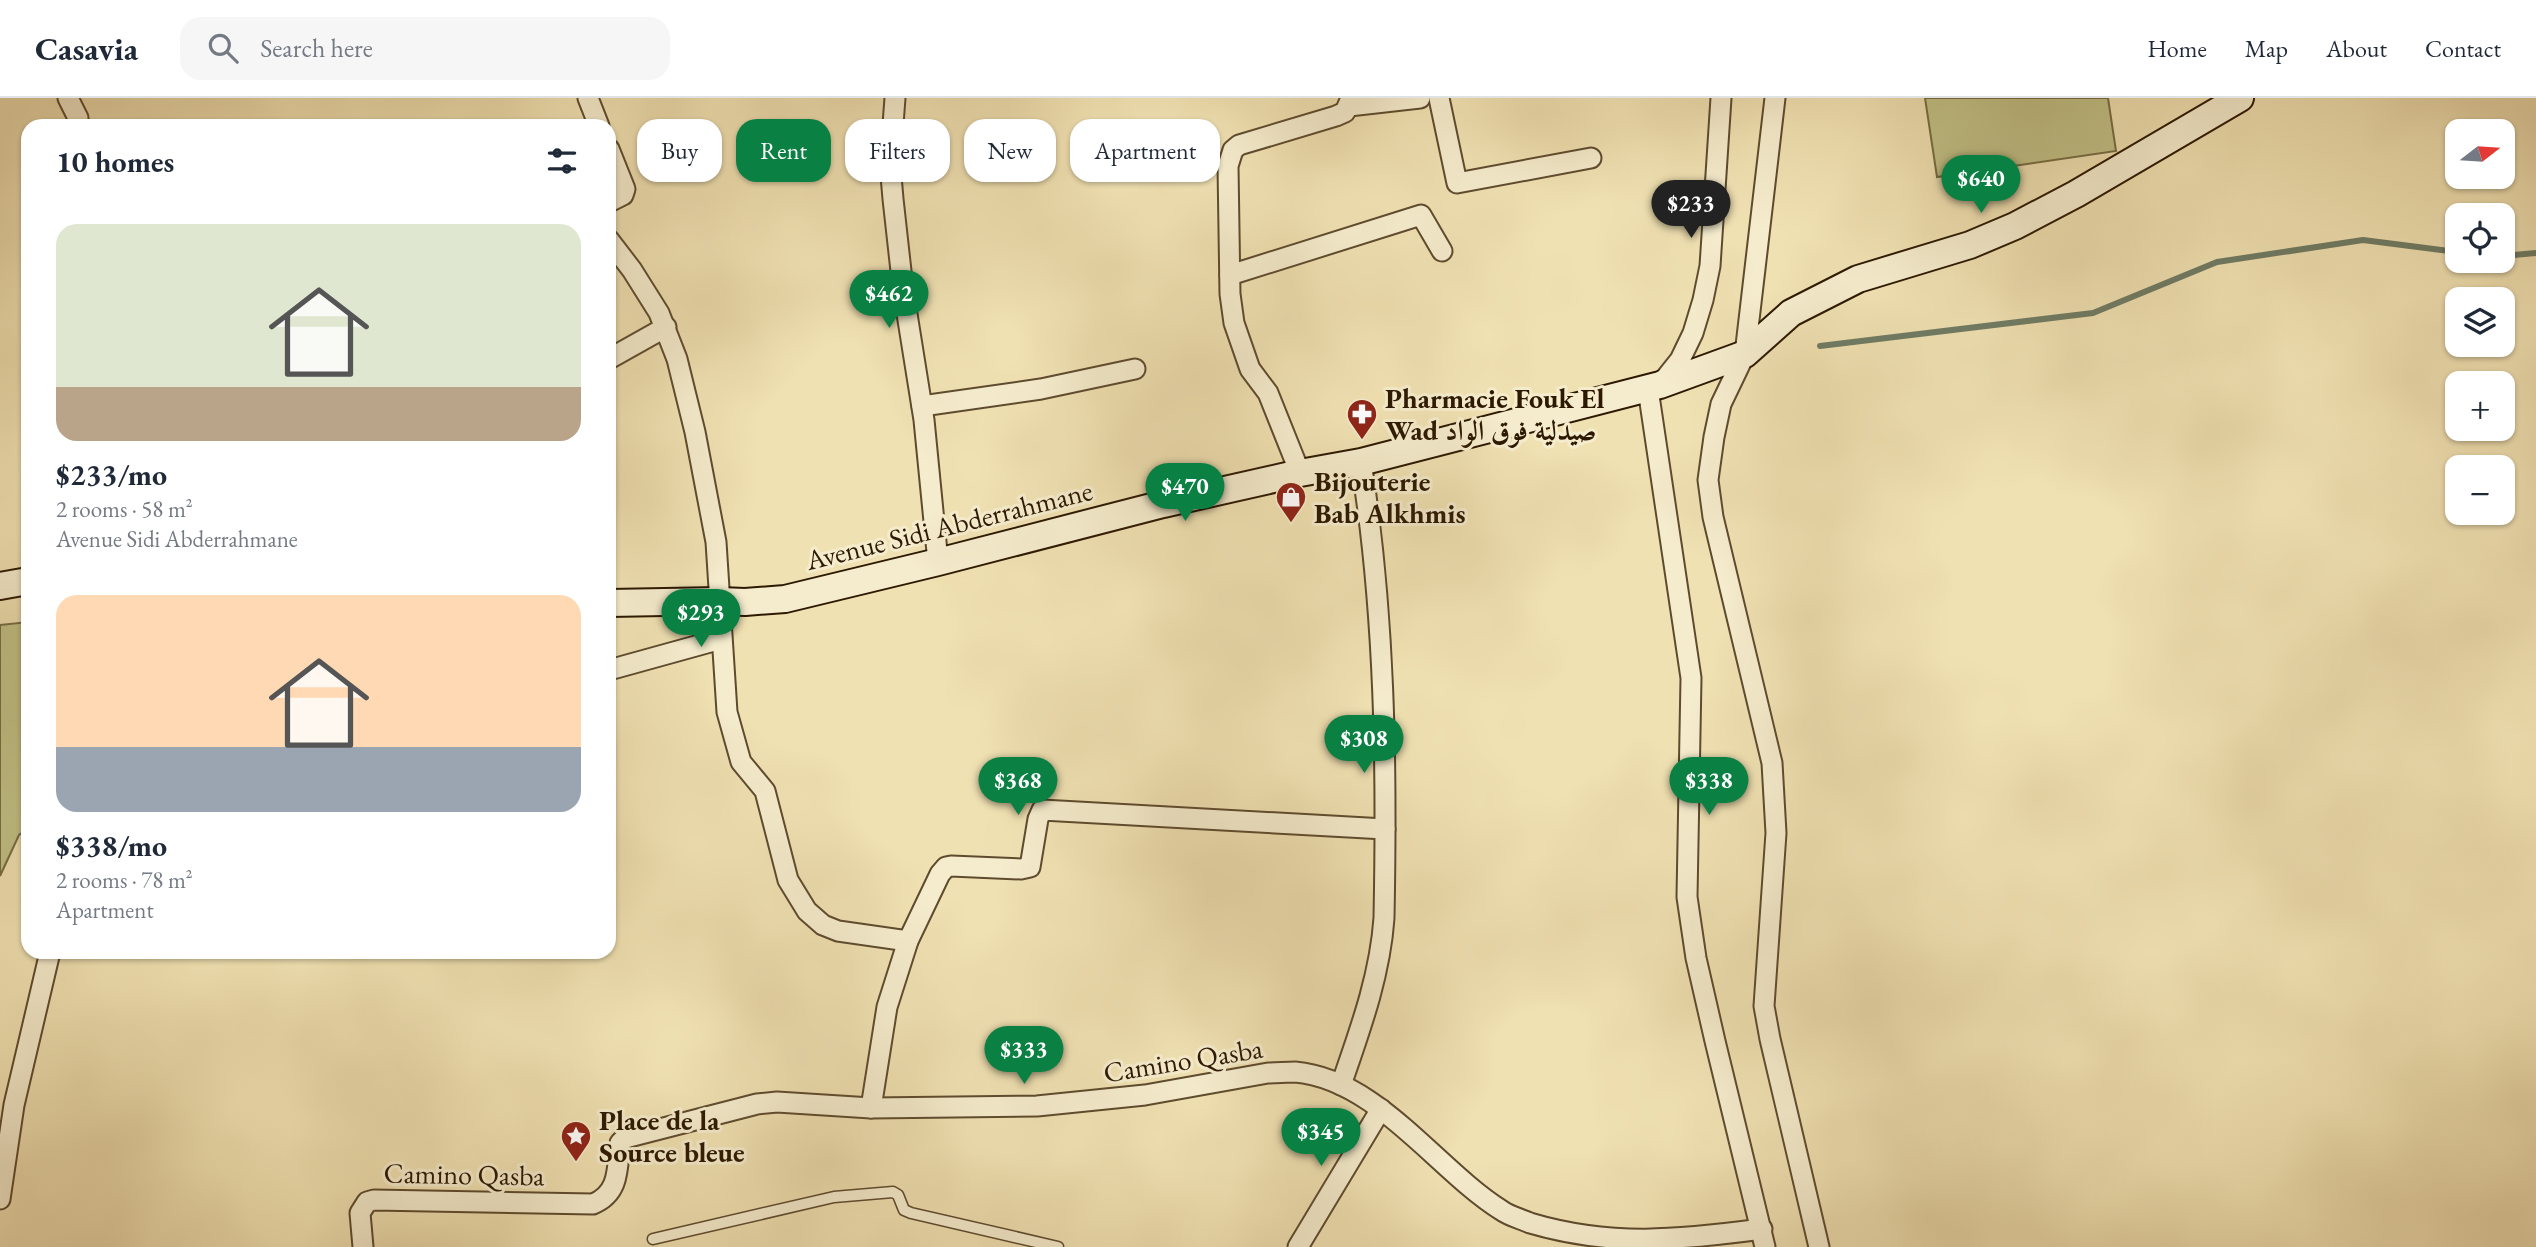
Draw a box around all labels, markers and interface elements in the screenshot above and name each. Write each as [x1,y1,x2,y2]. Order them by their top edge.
search box [180,17,670,80]
text: Casavia [35,27,138,70]
icon: search [204,29,242,67]
text: Search here [260,31,373,65]
text: Home [2147,33,2207,64]
text: Map [2245,33,2288,64]
text: About [2326,33,2387,64]
text: Contact [2425,33,2501,64]
chip: Buy [637,119,722,182]
chip: Rent [736,119,831,182]
chip: Filters [845,119,950,182]
chip: New [964,119,1056,182]
chip: Apartment [1070,119,1220,182]
north arrow [2445,119,2515,189]
map controls [2445,119,2515,525]
text: 10 homes [56,142,174,181]
icon: filters [543,142,581,180]
pin: $640 [1940,156,2022,215]
text: $640 [1957,163,2005,193]
pin: $233 [1650,180,1732,240]
text: $233 [1667,188,1715,218]
button: locate [2445,203,2515,273]
icon: home [256,269,382,395]
pin: $462 [848,271,930,330]
text: $462 [865,278,913,308]
button: layers [2445,287,2515,357]
button: + [2445,371,2515,441]
place label: Pharmacie Fouk El Wad صيدلية فوق الواد [1385,380,1604,448]
pharmacy icon: Pharmacie Fouk El Wad صيدلية فوق الواد [1345,397,1379,441]
text: $233/mo [56,455,167,494]
button: − [2445,455,2515,525]
place label: Bijouterie Bab Alkhmis [1314,463,1466,531]
pin: $470 [1144,464,1226,523]
text: $470 [1161,471,1209,501]
street label: Avenue Sidi Abderrahmane [801,472,1096,578]
shop icon: Bijouterie Bab Alkhmis [1274,480,1308,524]
text: 2 rooms · 58 m² [56,494,193,524]
text: Avenue Sidi Abderrahmane [56,524,298,554]
pin: $293 [660,589,742,649]
text: $293 [677,597,725,627]
icon: home [256,640,382,766]
pin: $308 [1323,716,1405,775]
text: $308 [1340,723,1388,753]
pin: $368 [977,758,1059,817]
pin: $338 [1668,758,1750,817]
text: $368 [994,765,1042,795]
text: $338 [1685,765,1733,795]
text: $338/mo [56,826,167,865]
text: 2 rooms · 78 m² [56,865,193,895]
text: Apartment [56,895,154,925]
pin: $333 [983,1026,1065,1086]
street label: Camino Qasba [1101,1030,1266,1090]
text: $333 [1000,1034,1048,1064]
place label: Place de la Source bleue [599,1102,745,1170]
pin: $345 [1280,1108,1362,1168]
text: $345 [1297,1116,1345,1146]
place icon: Place de la Source bleue [559,1119,593,1163]
street label: Camino Qasba [383,1155,545,1193]

